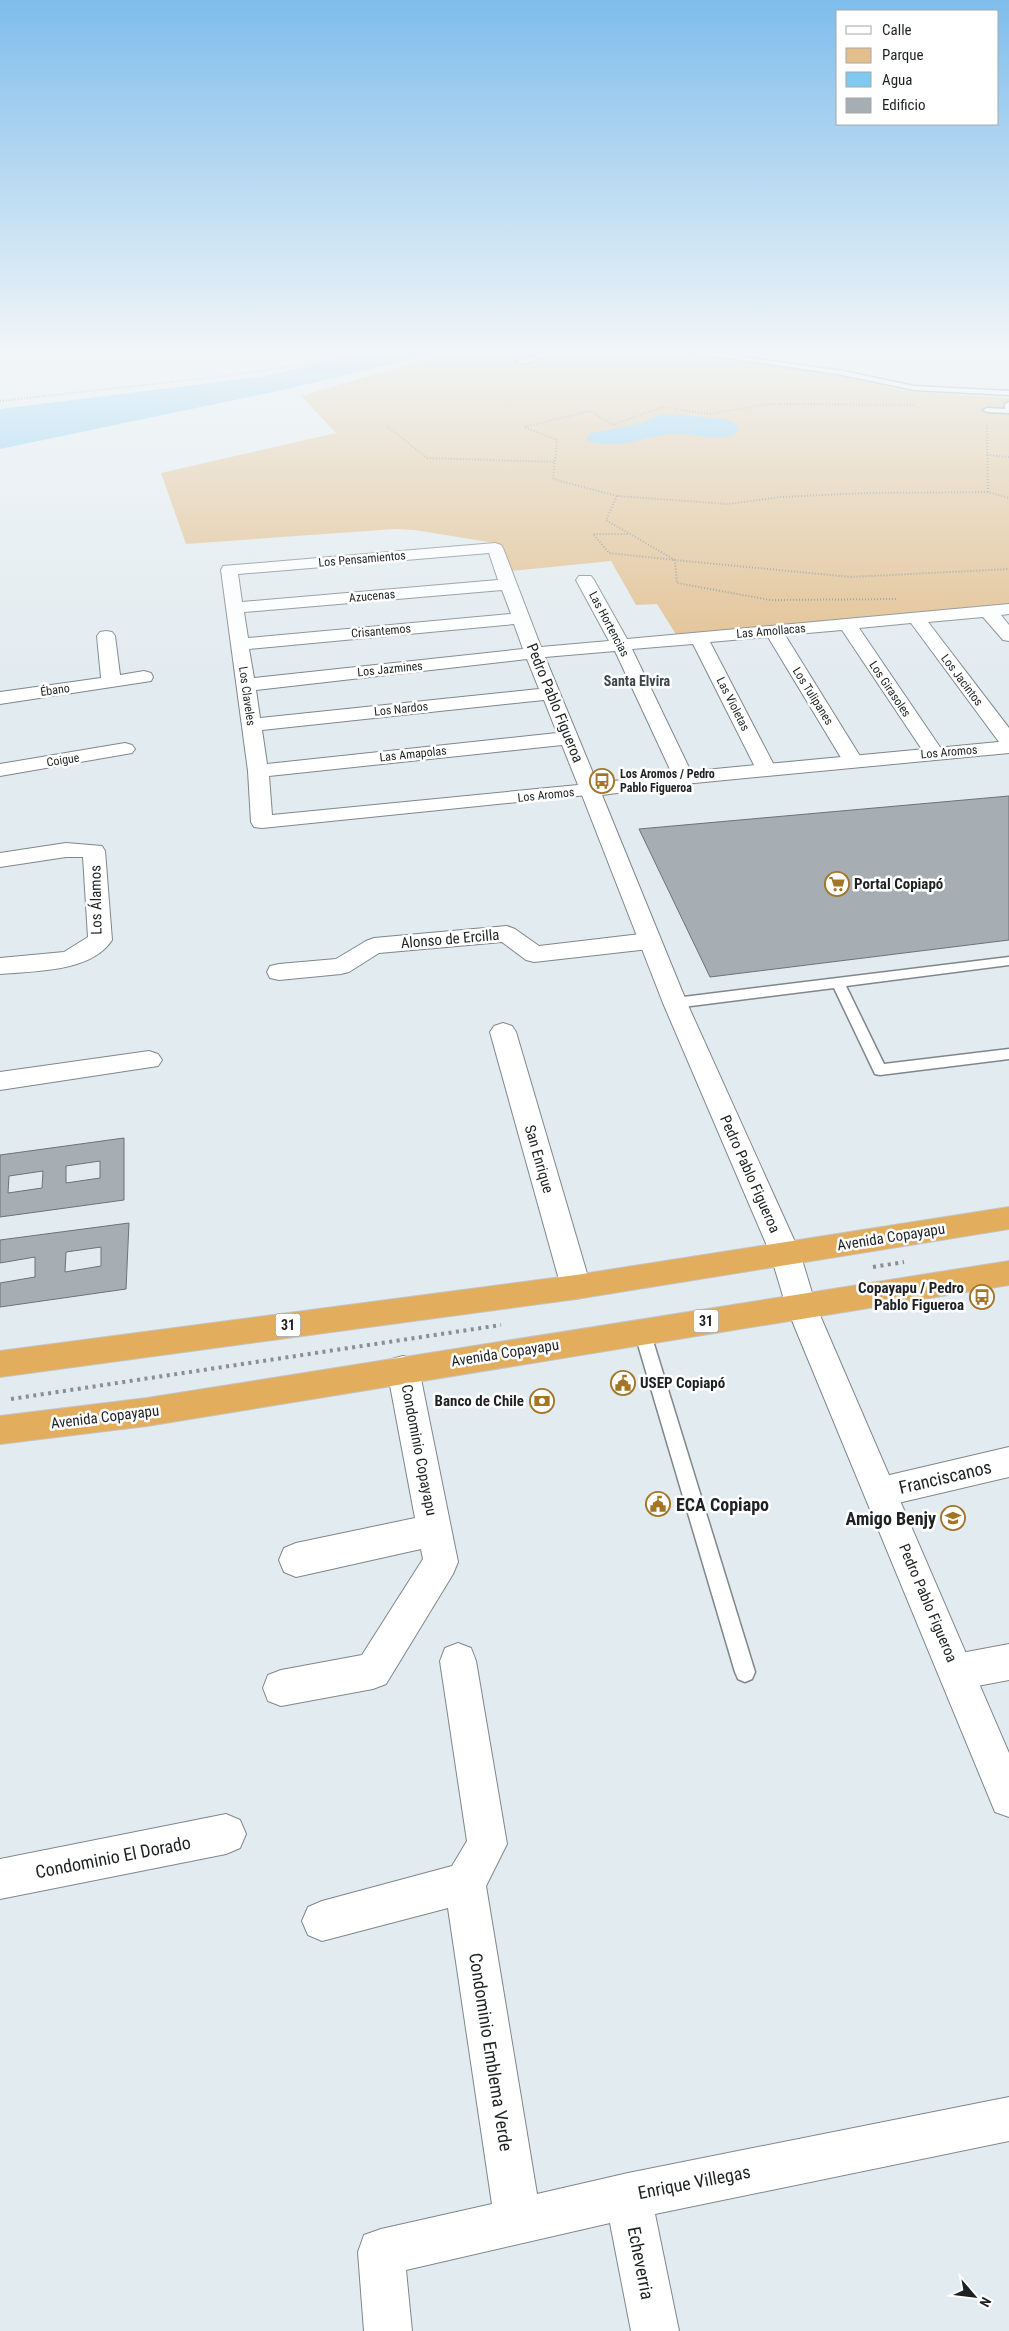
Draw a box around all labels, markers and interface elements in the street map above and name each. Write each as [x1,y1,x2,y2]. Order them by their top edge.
legend [836,10,999,125]
text: Calle [882,21,912,39]
text: Parque [882,46,924,64]
text: Agua [882,71,912,89]
text: Edificio [882,96,925,114]
street label: Los Pensamientos [318,548,406,570]
street label: Azucenas [348,587,396,605]
street label: Las Hortencias [586,589,632,659]
street label: Crisantemos [351,621,411,641]
street label: Las Amollacas [736,621,806,641]
street label: Pedro Pablo Figueroa [523,641,587,765]
street label: Los Jacintos [938,652,986,708]
street label: Los Girasoles [866,658,914,720]
street label: Los Jazmines [357,659,423,679]
street label: Los Claveles [236,665,258,727]
street label: Los Tulipanes [790,665,836,727]
district label: Santa Elvira [604,673,671,689]
street label: Las Violetas [714,675,752,733]
street label: Ébano [39,680,71,699]
street label: Los Nardos [373,699,429,719]
street label: Los Aromos [920,743,978,761]
street label: Las Amapolas [379,744,447,764]
street label: Coigue [46,750,81,769]
place label: Los Aromos / Pedro Pablo Figueroa [620,767,715,795]
bus stop icon: Los Aromos / Pedro Pablo Figueroa [589,768,615,794]
street label: Los Aromos [517,785,575,805]
street label: Los Álamos [86,865,106,935]
supermarket icon: Portal Copiapó [824,871,850,897]
place label: Portal Copiapó [854,875,943,893]
street label: Alonso de Ercilla [400,926,500,952]
street label: Pedro Pablo Figueroa [716,1112,784,1236]
street label: San Enrique [521,1123,557,1195]
street label: Avenida Copayapu [836,1220,946,1254]
place label: Copayapu / Pedro Pablo Figueroa [858,1279,964,1314]
bus stop icon: Copayapu / Pedro Pablo Figueroa [969,1284,995,1310]
road number: 31 [694,1310,718,1332]
road number: 31 [276,1314,300,1336]
street label: Avenida Copayapu [450,1336,560,1370]
public building icon: USEP Copiapó [610,1370,636,1396]
place label: USEP Copiapó [640,1374,725,1392]
street label: Condominio Copayapu [397,1383,441,1517]
bank icon: Banco de Chile [529,1388,555,1414]
place label: Banco de Chile [435,1392,524,1410]
street label: Avenida Copayapu [50,1401,160,1433]
street label: Franciscanos [897,1456,993,1498]
public building icon: ECA Copiapo [645,1491,671,1517]
place label: ECA Copiapo [676,1494,769,1515]
school or university icon: Amigo Benjy [940,1505,966,1531]
place label: Amigo Benjy [846,1508,936,1529]
street label: Pedro Pablo Figueroa [895,1541,961,1665]
street label: Condominio El Dorado [34,1832,192,1882]
street label: Condominio Emblema Verde [465,1951,517,2153]
street label: Enrique Villegas [636,2161,752,2203]
street label: Echeverria [624,2225,658,2301]
north arrow [949,2271,999,2321]
text: N [976,2295,995,2310]

